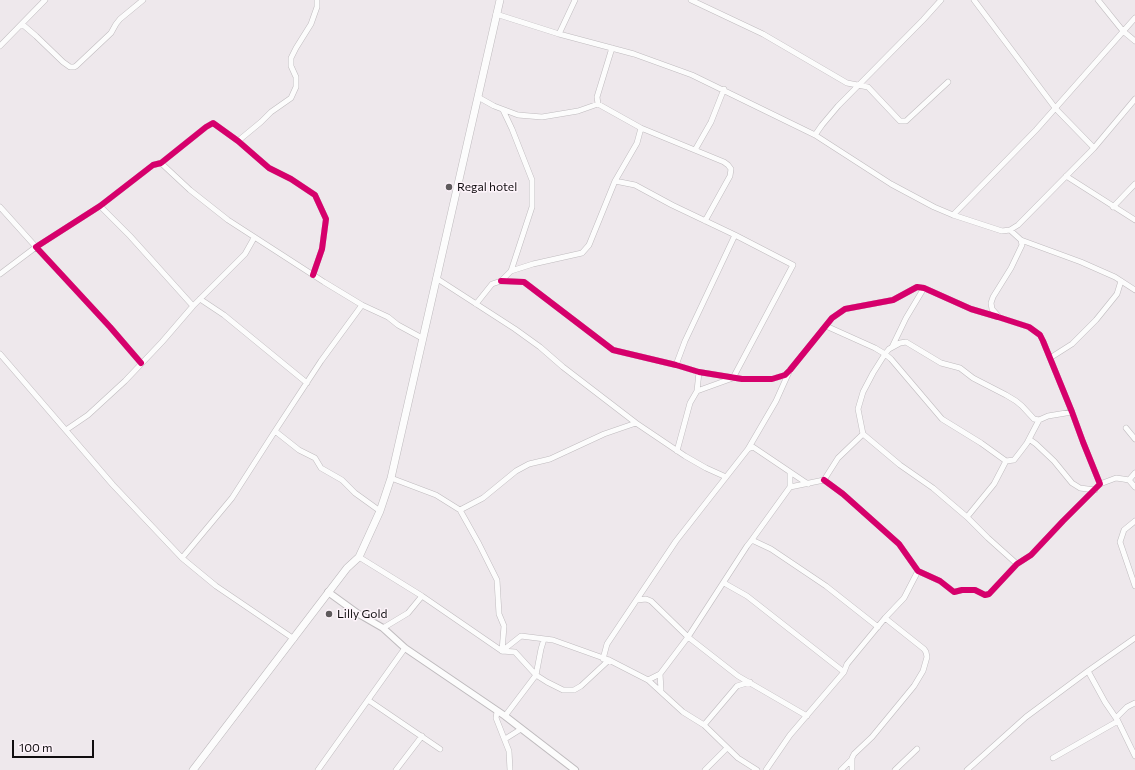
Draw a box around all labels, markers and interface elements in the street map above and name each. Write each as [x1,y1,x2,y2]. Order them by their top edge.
place label: Regal hotel [457,180,517,194]
marker: Regal hotel [444,182,454,192]
place label: Lilly Gold [337,607,388,621]
marker: Lilly Gold [324,609,334,619]
scale bar [14,732,96,758]
text: 100 m [19,740,53,754]

